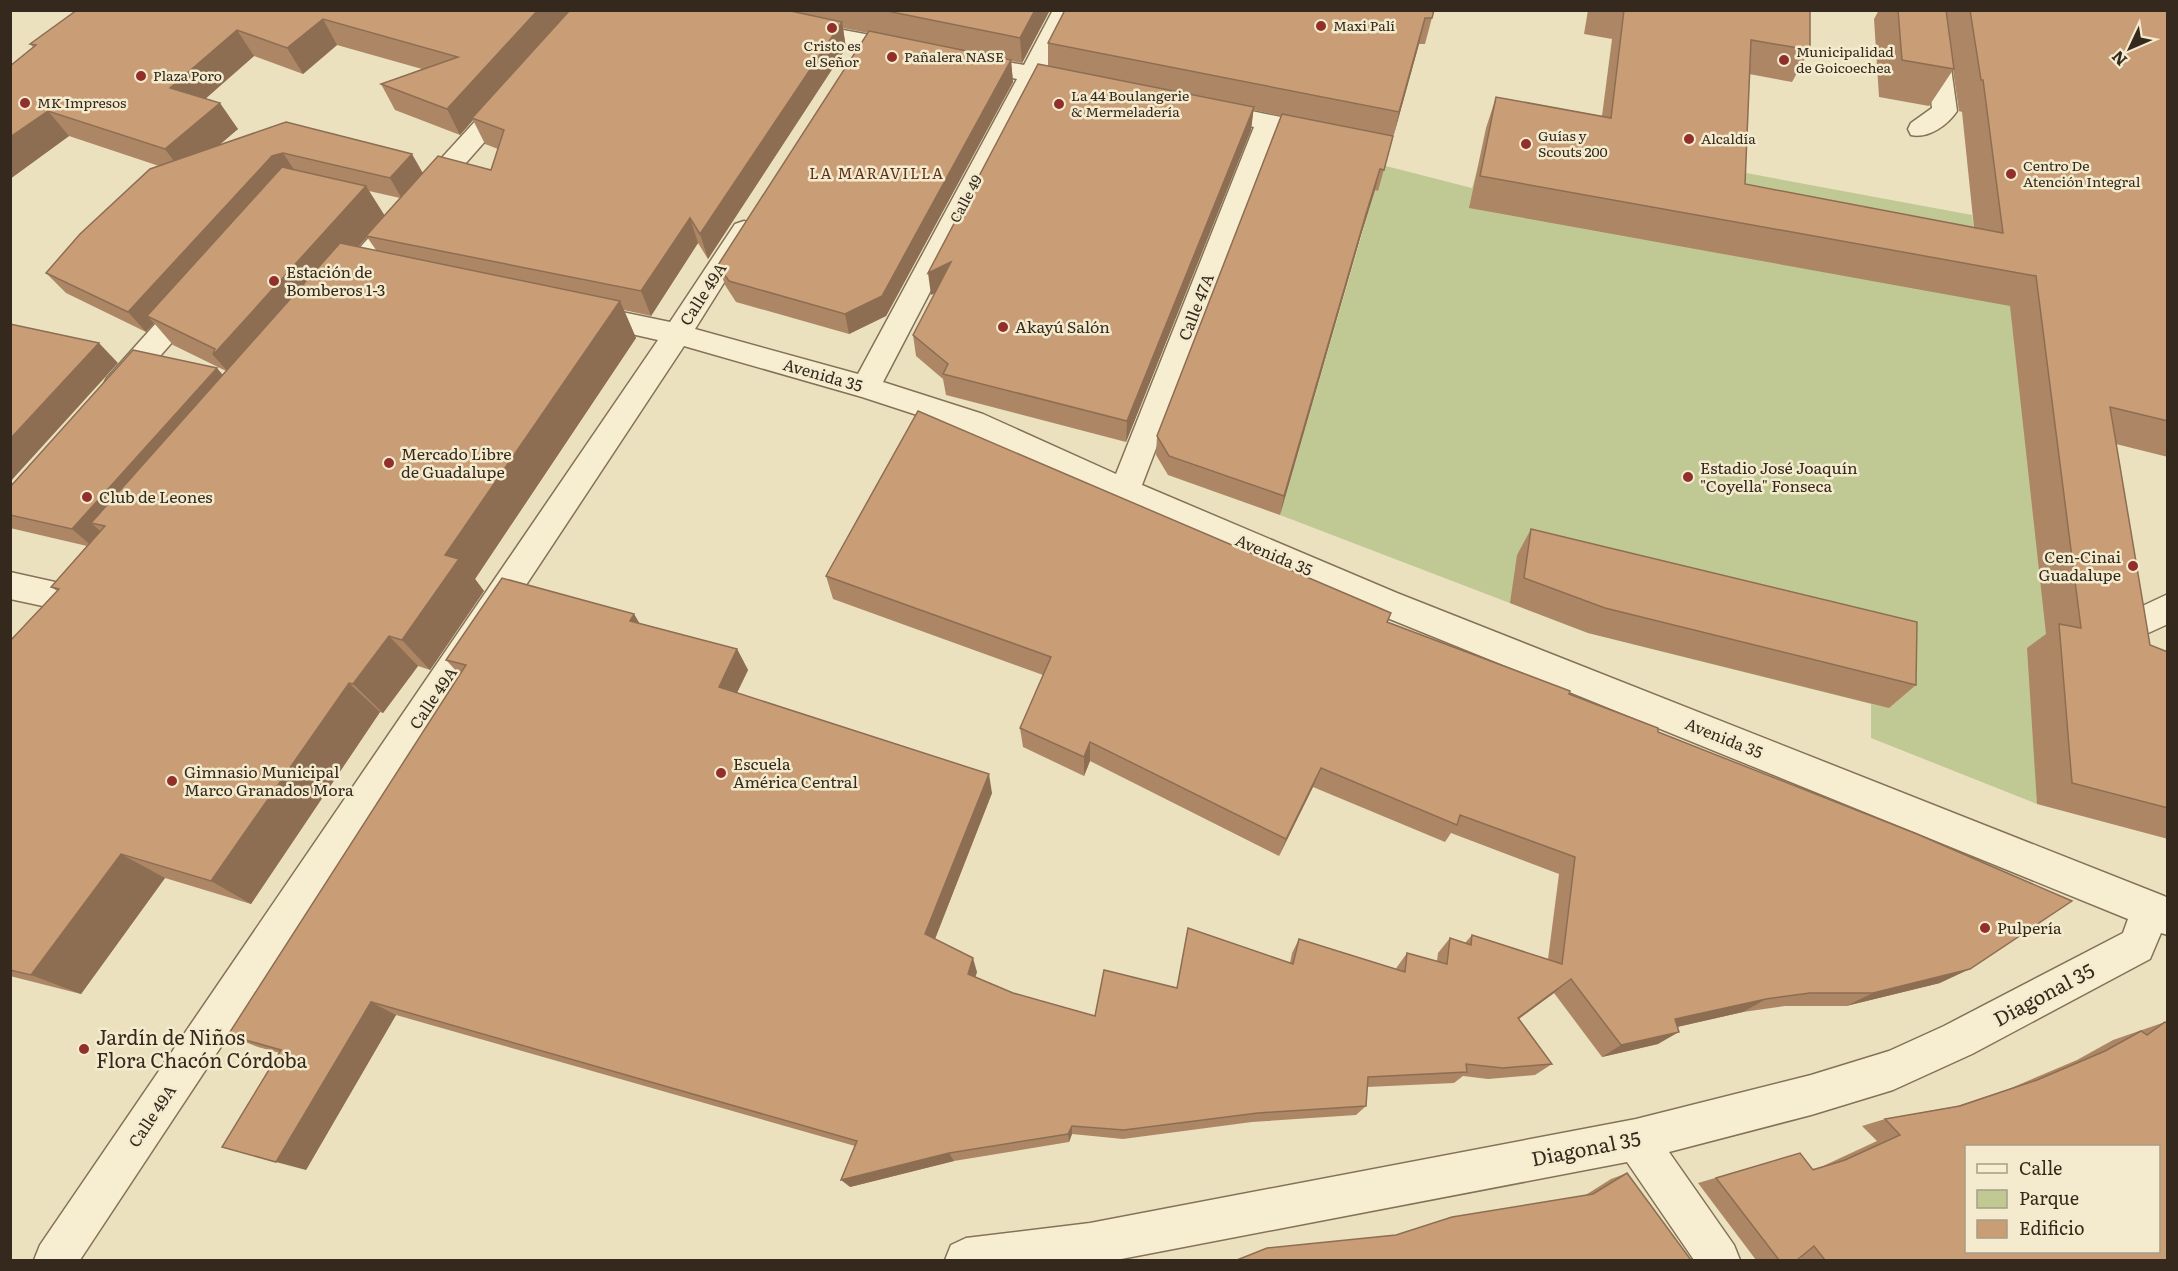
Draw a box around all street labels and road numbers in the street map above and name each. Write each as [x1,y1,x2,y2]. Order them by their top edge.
street label: Calle 49 [944,171,986,226]
street label: Calle 49A [673,257,732,330]
street label: Calle 47A [1171,270,1219,344]
street label: Avenida 35 [781,351,866,397]
street label: Avenida 35 [1232,527,1317,581]
street label: Calle 49A [402,661,462,733]
street label: Avenida 35 [1682,711,1767,764]
street label: Diagonal 35 [1987,954,2099,1032]
street label: Calle 49A [121,1079,181,1151]
street label: Diagonal 35 [1528,1122,1643,1172]

